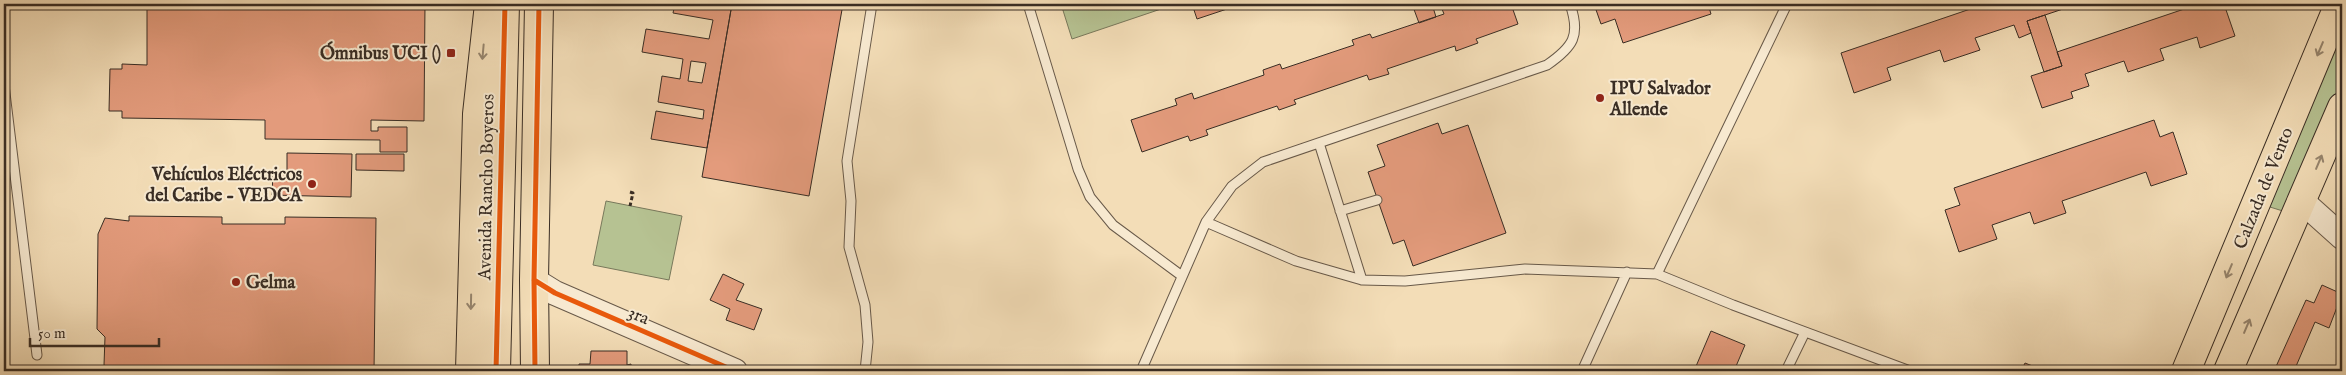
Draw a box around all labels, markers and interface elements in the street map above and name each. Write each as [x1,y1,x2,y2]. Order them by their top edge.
place label: Ómnibus UCI () [320,41,441,66]
one-way arrow [2315,41,2325,56]
one-way arrow [478,44,488,60]
marker: Ómnibus UCI () [445,47,457,59]
place label: IPU Salvador Allende [1609,78,1711,122]
marker: IPU Salvador Allende [1594,92,1606,104]
street label: Avenida Rancho Boyeros [474,94,501,281]
street label: Calzada de Vento [2230,124,2299,253]
one-way arrow [2316,155,2325,170]
place label: Vehículos Eléctricos del Caribe - VEDCA [146,164,303,208]
marker: Vehículos Eléctricos del Caribe - VEDCA [306,178,318,190]
one-way arrow [2224,263,2233,278]
place label: Gelma [246,272,296,295]
marker: Gelma [230,276,242,288]
one-way arrow [467,294,476,310]
street label: 3ra [624,302,653,331]
scale bar [30,315,159,347]
one-way arrow [2244,319,2253,334]
text: 50 m [38,324,66,343]

